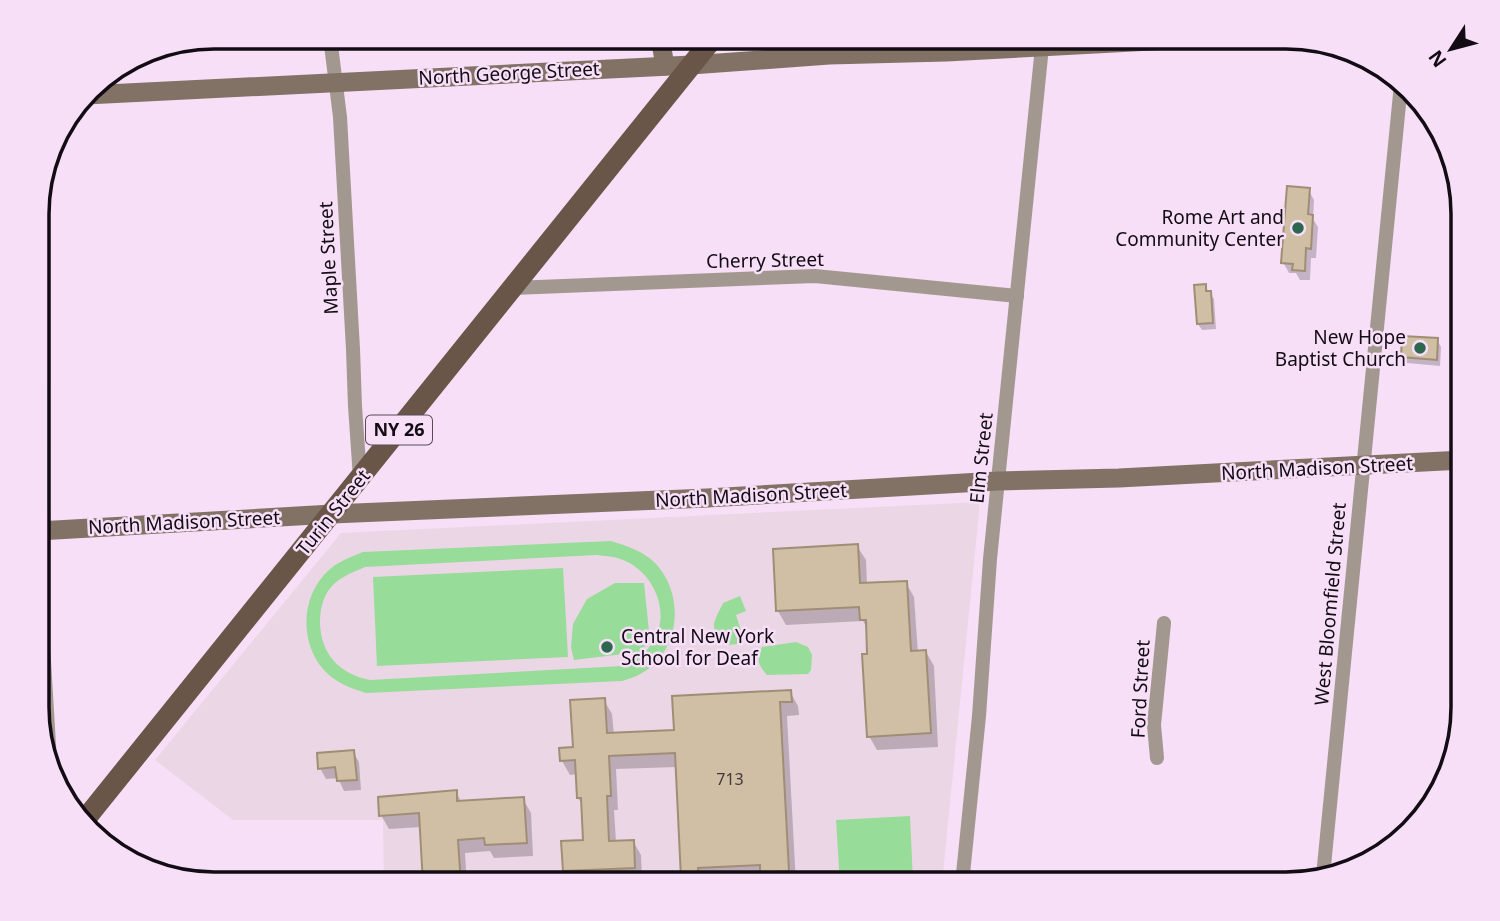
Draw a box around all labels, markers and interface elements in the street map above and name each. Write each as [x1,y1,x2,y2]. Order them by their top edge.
north arrow [1416,14,1486,84]
text: N [1422,45,1452,73]
street label: North George Street [418,55,600,91]
street label: Maple Street [312,201,344,315]
place label: Rome Art and Community Center [1115,204,1284,252]
marker: Rome Art and Community Center [1290,220,1306,236]
street label: Cherry Street [706,246,824,274]
place label: New Hope Baptist Church [1275,324,1406,372]
marker: New Hope Baptist Church [1412,340,1428,356]
street label: Elm Street [963,411,999,505]
road number: NY 26 [366,416,432,444]
street label: North Madison Street [1220,450,1414,486]
street label: Turin Street [290,463,376,561]
street label: North Madison Street [654,477,848,513]
street label: West Bloomfield Street [1308,501,1352,707]
street label: North Madison Street [87,504,281,540]
place label: Central New York School for Deaf [621,623,774,671]
marker: Central New York School for Deaf [599,639,615,655]
street label: Ford Street [1124,639,1156,739]
house number: 713 [716,768,744,790]

